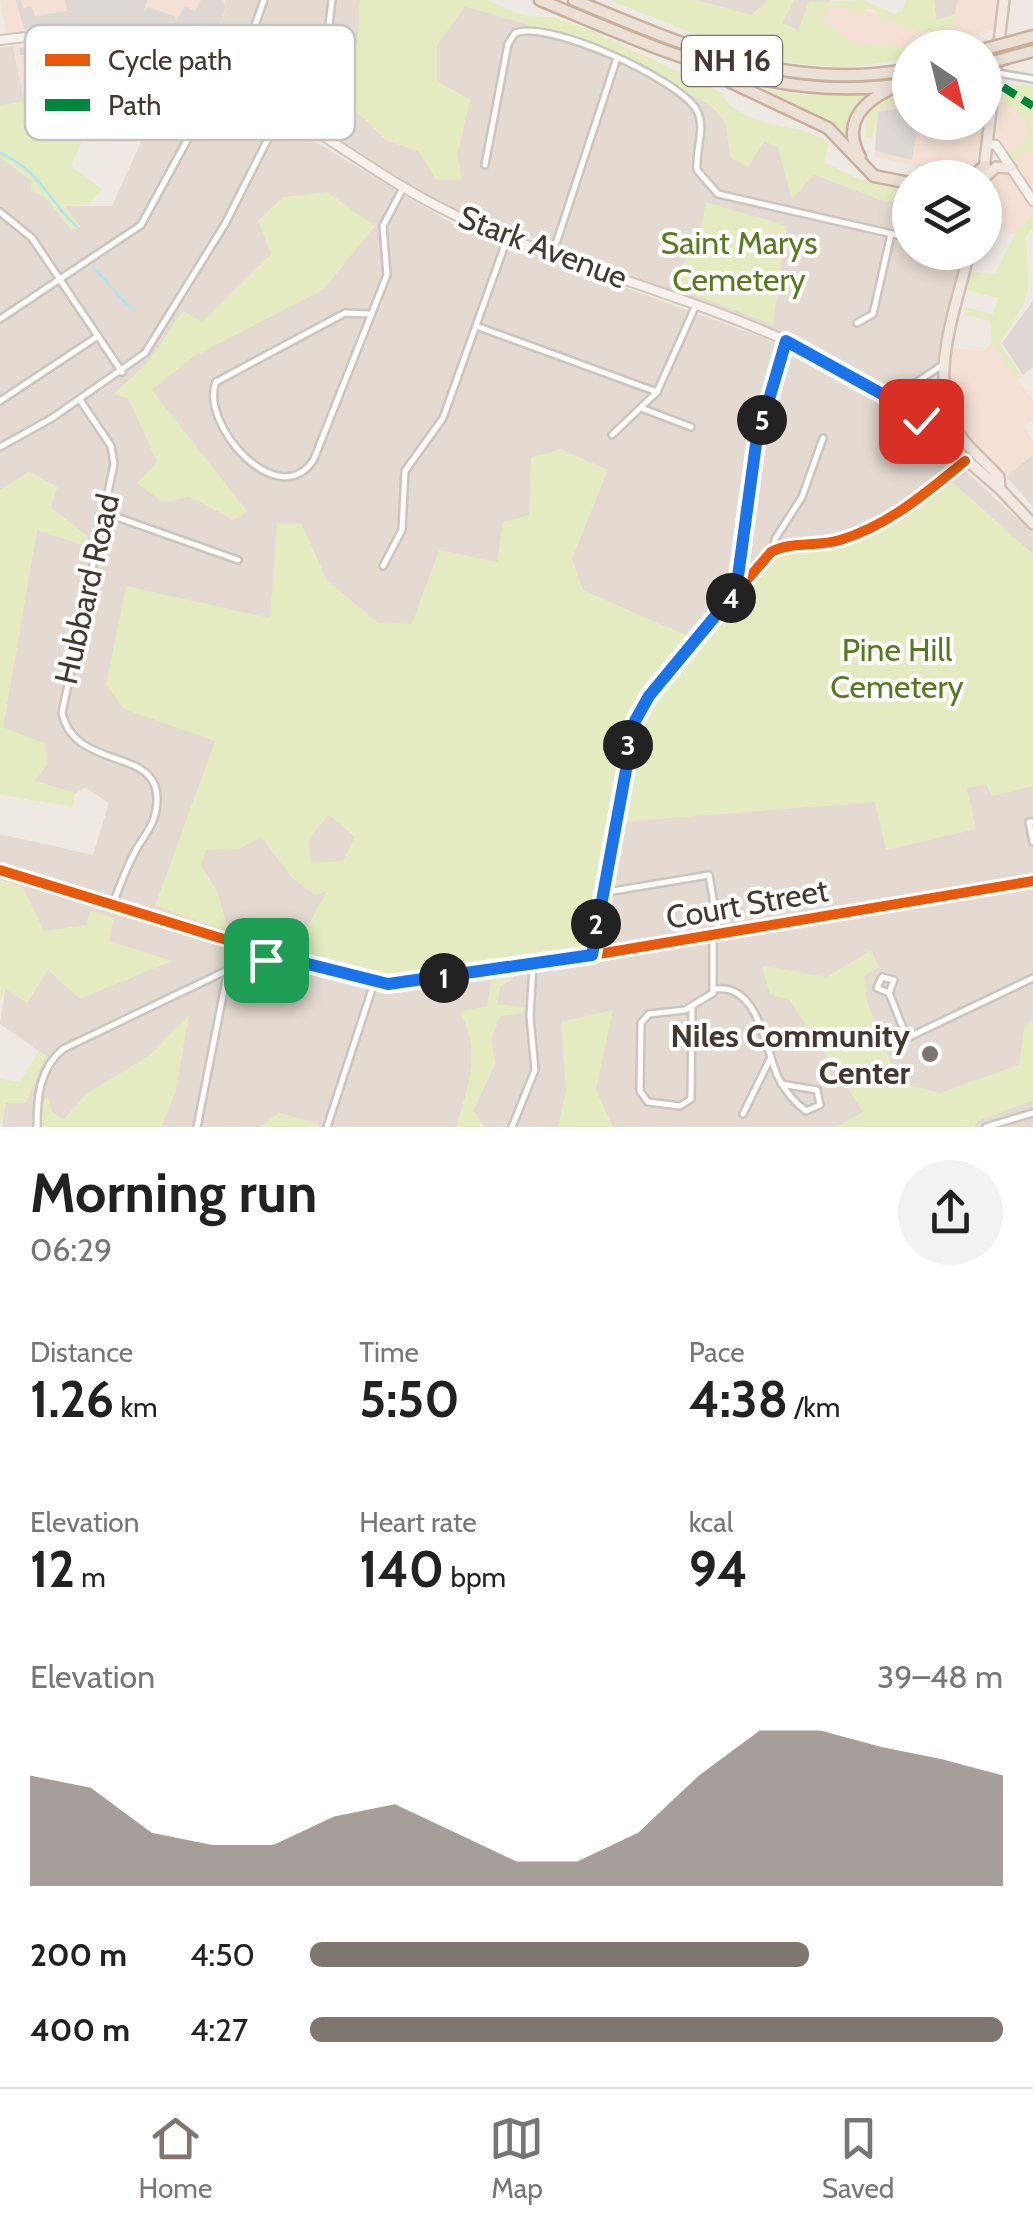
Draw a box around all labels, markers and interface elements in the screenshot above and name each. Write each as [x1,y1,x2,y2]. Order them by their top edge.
legend [25,25,355,140]
north arrow [892,30,1002,140]
map controls [892,30,1002,270]
road number: NH 16 [682,36,782,86]
text: Cycle path [108,43,232,77]
text: Path [108,88,161,122]
button: layers [892,160,1002,270]
street label: Stark Avenue [453,197,633,297]
park label: Saint Marys Cemetery [661,223,818,299]
pin [879,379,964,464]
icon: check [894,394,949,449]
pin: 5 [737,395,787,445]
text: 5 [754,403,770,437]
street label: Hubbard Road [46,490,127,688]
pin: 4 [706,573,756,623]
text: 4 [722,581,740,615]
park label: Pine Hill Cemetery [830,630,964,706]
pin: 3 [603,720,653,770]
text: 3 [620,728,636,762]
street label: Court Street [663,870,831,937]
pin: 2 [571,899,621,949]
text: 2 [589,907,603,941]
pin [224,918,309,1003]
icon: arrive [239,933,294,988]
pin: 1 [419,953,469,1003]
text: 1 [439,961,449,995]
place label: Niles Community Center [670,1016,911,1092]
marker: Niles Community Center [919,1043,941,1065]
text: Morning run [30,1159,317,1226]
button: share [898,1160,1003,1265]
text: 06:29 [30,1230,112,1269]
text: Distance [30,1335,133,1369]
text: Time [359,1335,419,1369]
text: Pace [689,1335,745,1369]
text: 1.26 [30,1369,114,1430]
text: 5:50 [359,1369,459,1430]
text: 4:38 [689,1369,788,1430]
text: km [114,1390,158,1424]
text: /km [788,1390,840,1424]
text: Elevation [30,1505,139,1539]
text: Heart rate [359,1505,477,1539]
text: kcal [689,1505,733,1539]
text: 12 [30,1539,75,1600]
text: 140 [359,1539,444,1600]
text: 94 [689,1539,748,1600]
text: m [75,1560,106,1594]
text: bpm [444,1560,506,1594]
text: Elevation [30,1657,155,1696]
text: 39–48 m [877,1657,1003,1696]
text: 200 m [30,1935,127,1974]
text: 4:50 [190,1935,255,1974]
text: 400 m [30,2010,130,2049]
text: 4:27 [190,2010,248,2049]
tab: Home [139,2111,212,2205]
tab: Map [489,2111,544,2205]
tab: Saved [822,2111,894,2205]

